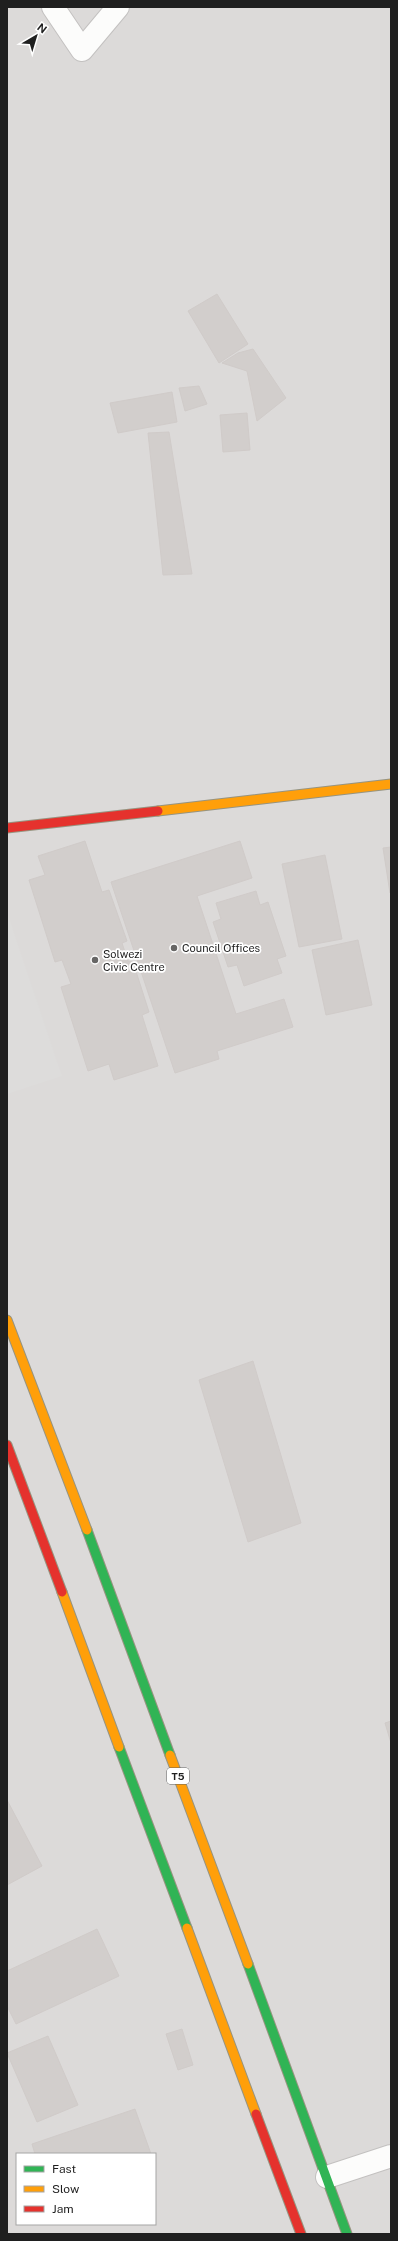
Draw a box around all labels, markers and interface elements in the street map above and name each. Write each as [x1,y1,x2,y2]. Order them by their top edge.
north arrow [16,16,56,56]
text: N [35,21,49,35]
place label: Council Offices [182,942,261,954]
marker: Council Offices [169,943,179,953]
place label: Solwezi Civic Centre [103,948,165,973]
marker: Solwezi Civic Centre [90,955,100,965]
road number: T5 [167,1768,189,1784]
legend [16,2153,156,2225]
text: Fast [52,2162,77,2176]
text: Slow [52,2182,80,2196]
text: Jam [52,2202,74,2216]

